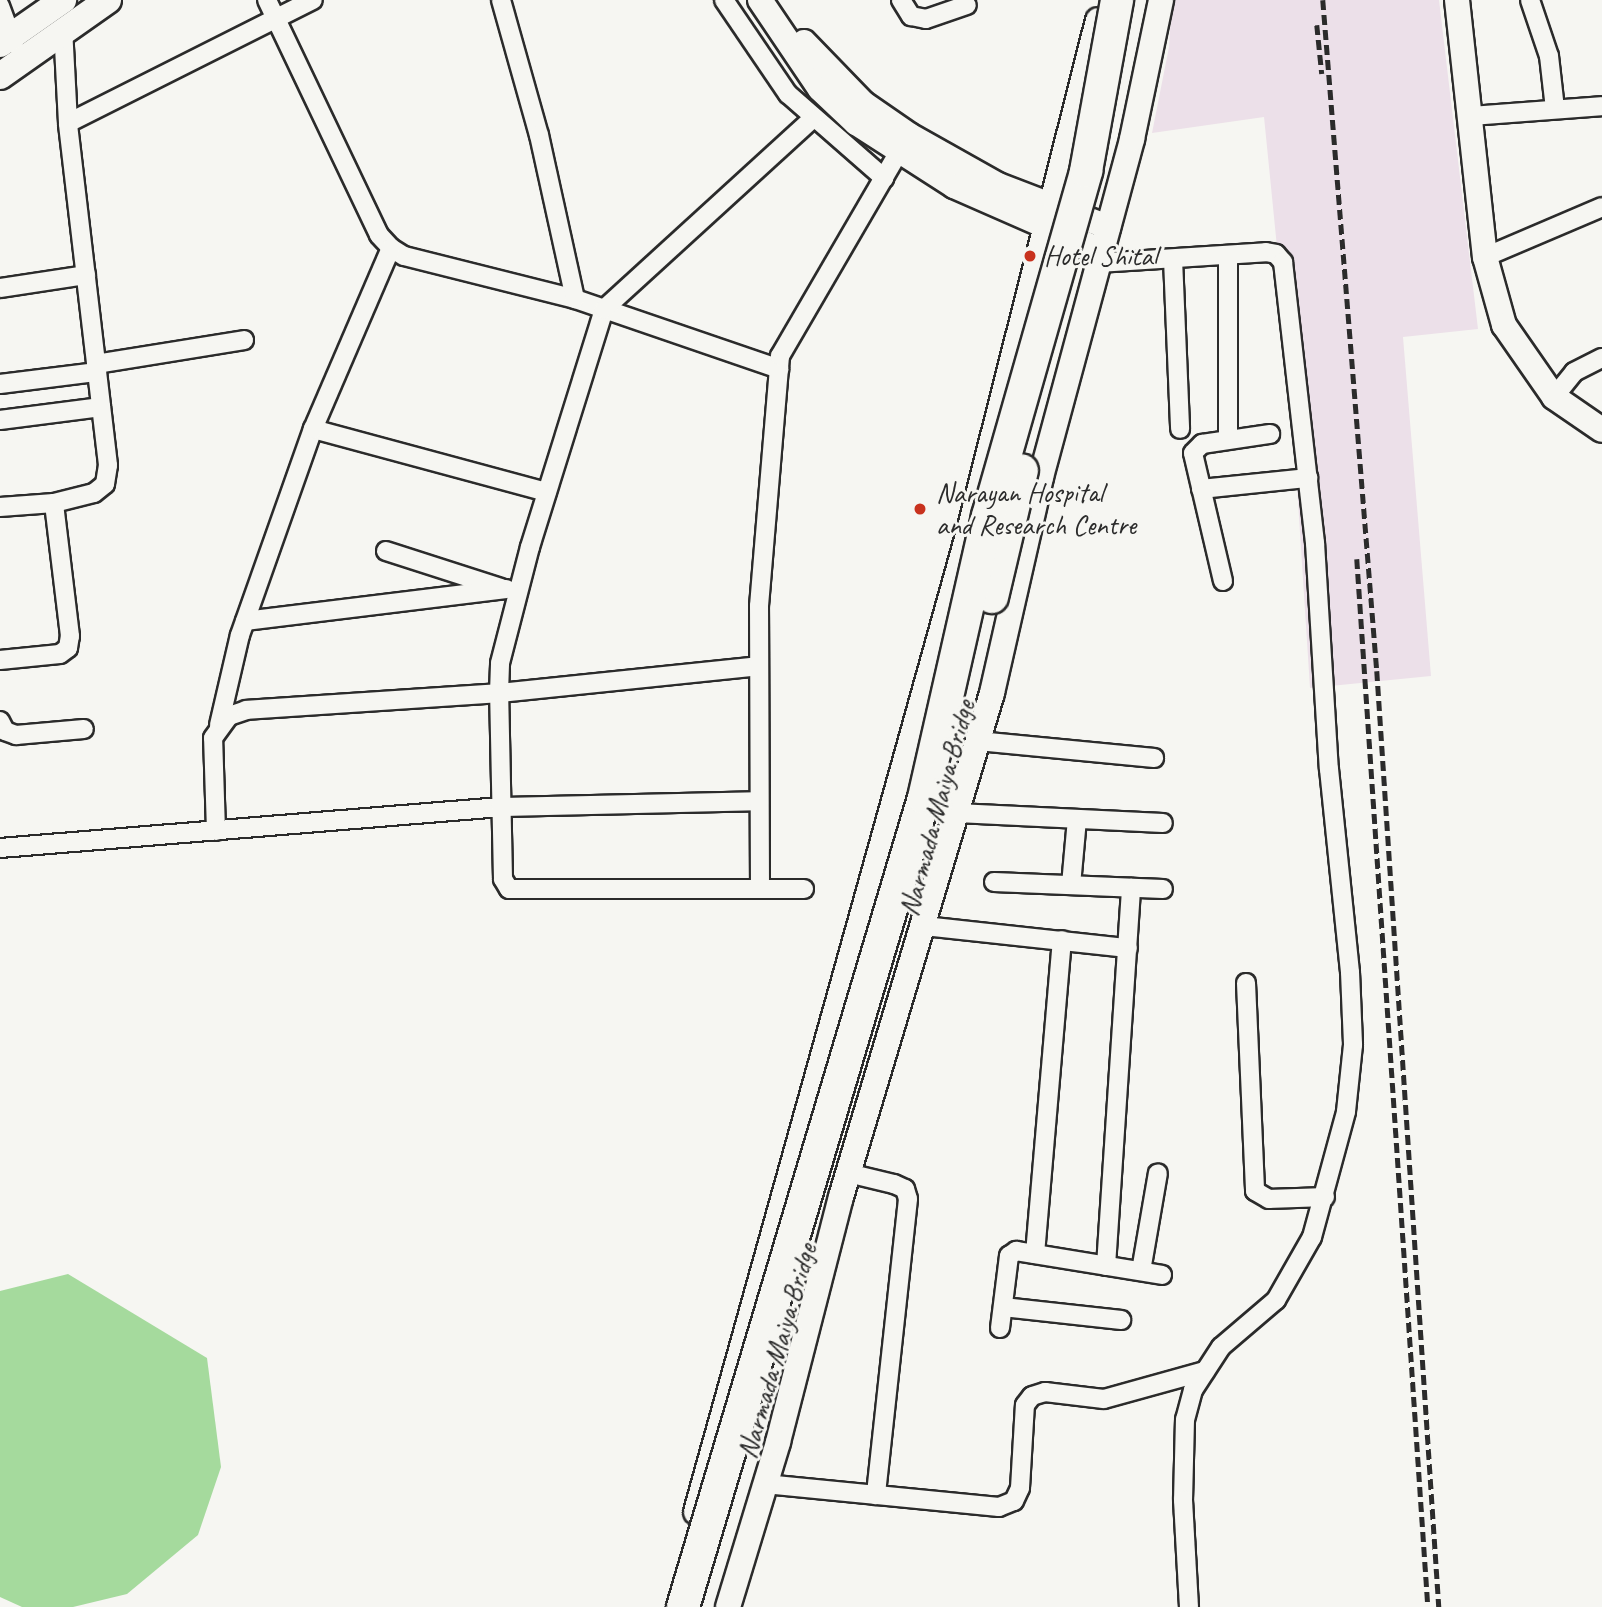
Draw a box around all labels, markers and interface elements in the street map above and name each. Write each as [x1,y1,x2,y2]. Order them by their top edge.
place label: Hotel Shital [1044,239,1157,273]
marker: Hotel Shital [1022,248,1038,264]
place label: Narayan Hospital and Research Centre [936,476,1136,542]
marker: Narayan Hospital and Research Centre [910,499,930,519]
street label: Narmada Maiya Bridge [892,696,982,920]
street label: Narmada Maiya Bridge [730,1240,824,1462]

